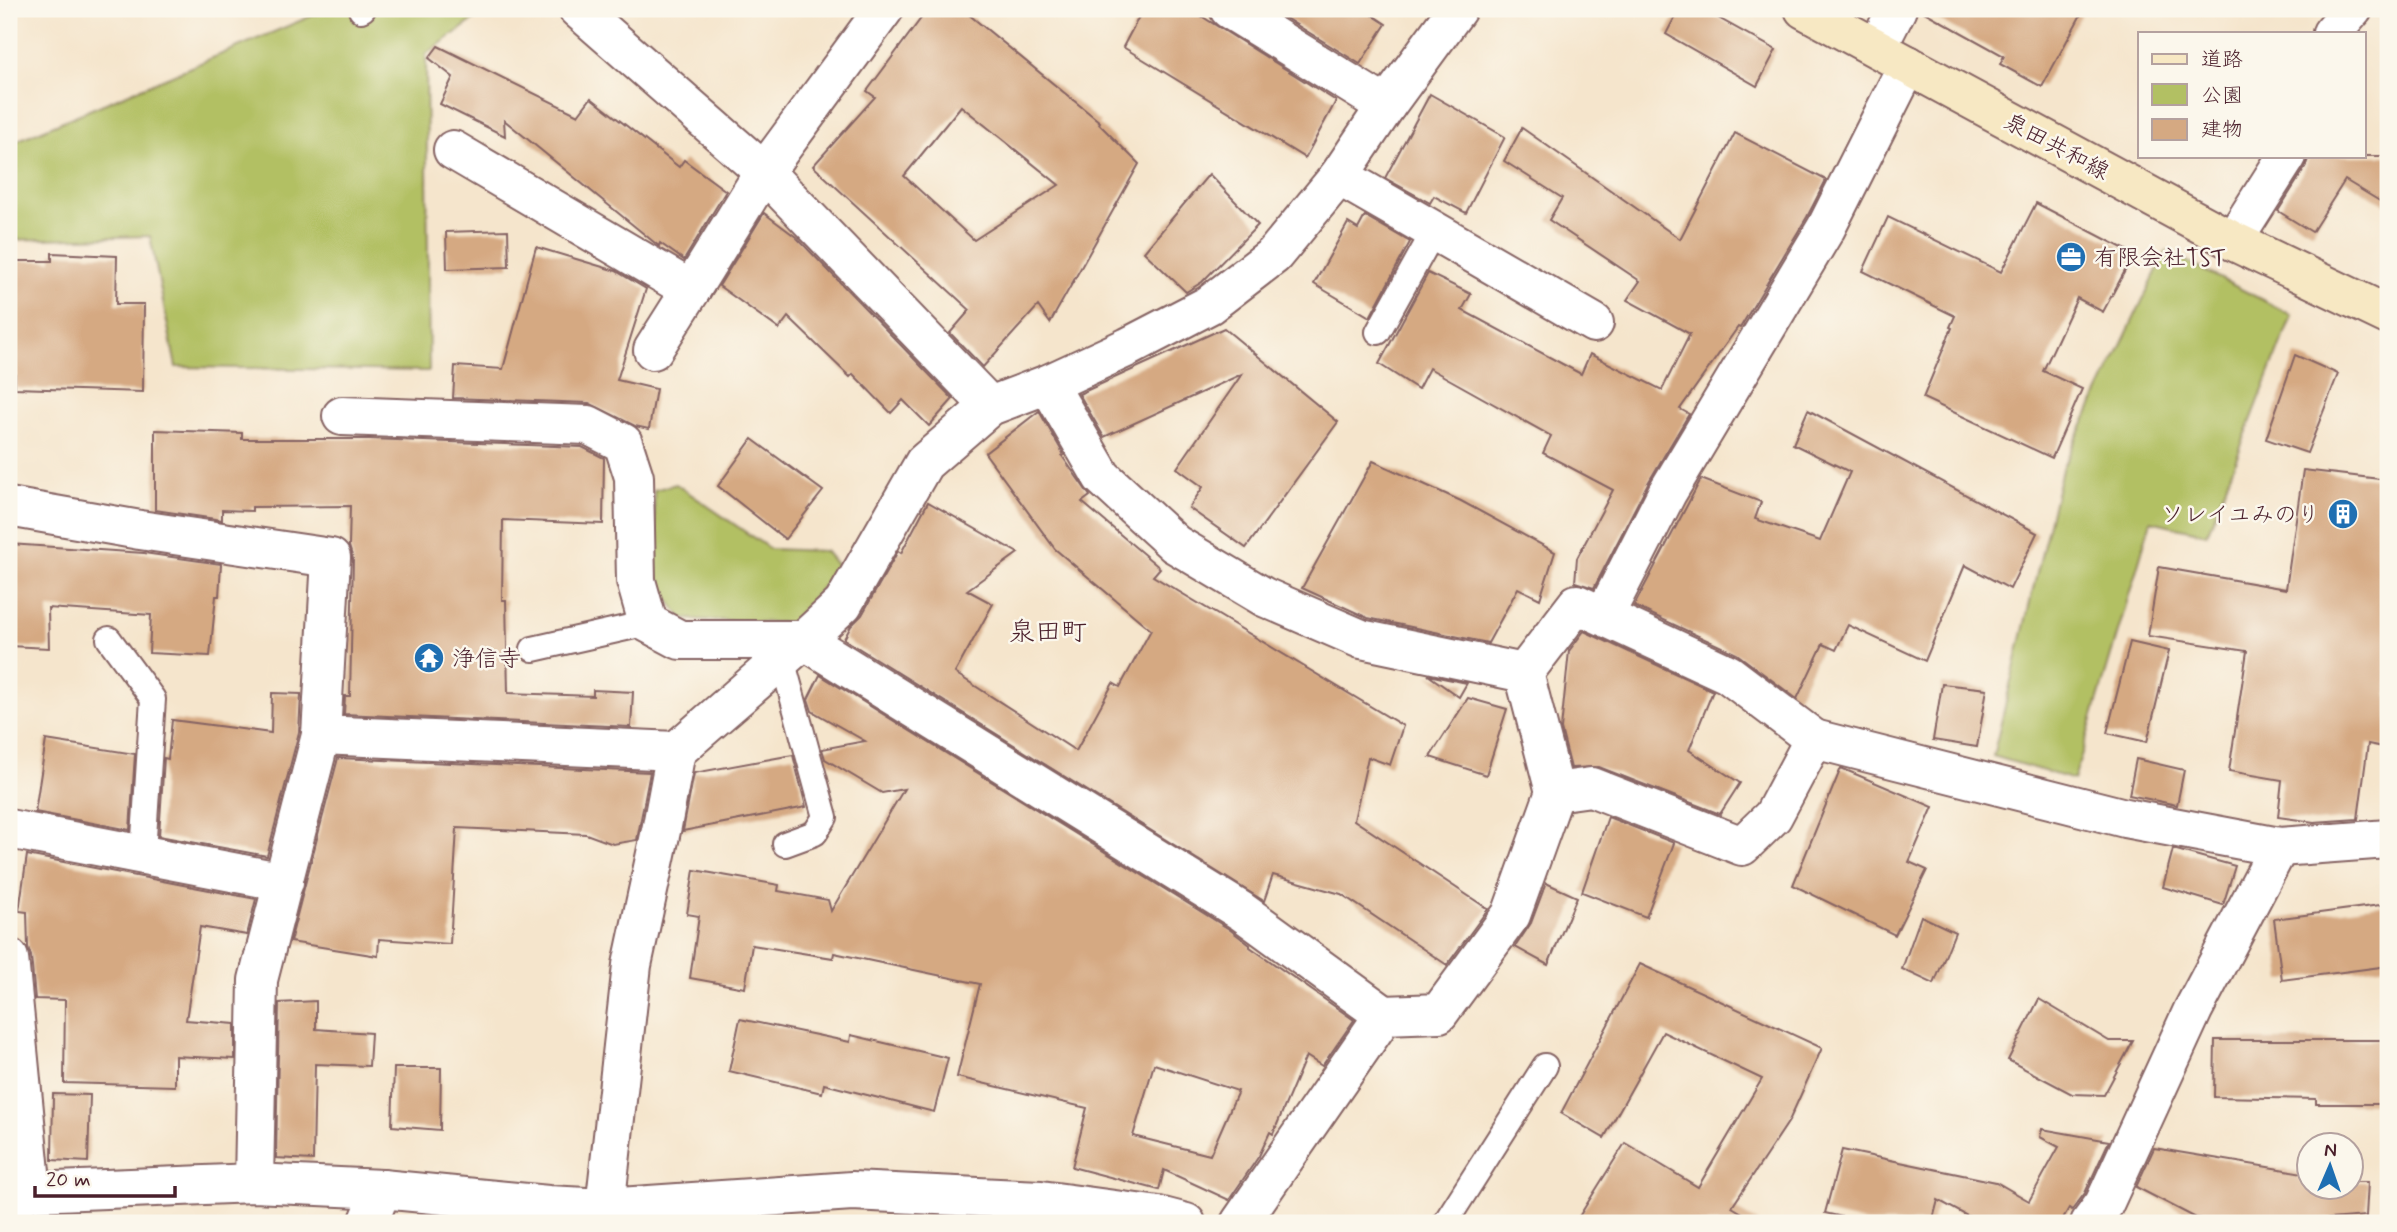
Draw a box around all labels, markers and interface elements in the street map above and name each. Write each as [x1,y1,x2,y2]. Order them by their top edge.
legend [2138,32,2366,158]
text: 道路 [2201,46,2243,74]
text: 公園 [2201,82,2243,110]
street label: 泉田共和線 [1998,108,2114,188]
text: 建物 [2201,116,2243,144]
office icon: 有限会社TST [2054,240,2088,274]
place label: 有限会社TST [2094,244,2226,274]
building icon: ソレイユみのり [2326,497,2360,531]
place label: ソレイユみのり [2161,501,2320,531]
district label: 泉田町 [1009,616,1087,650]
temple icon: 浄信寺 [412,641,446,675]
place label: 浄信寺 [452,645,521,675]
north arrow [2296,1130,2366,1200]
text: N [2324,1138,2337,1163]
scale bar [35,1155,175,1199]
text: 20 m [46,1166,91,1194]

